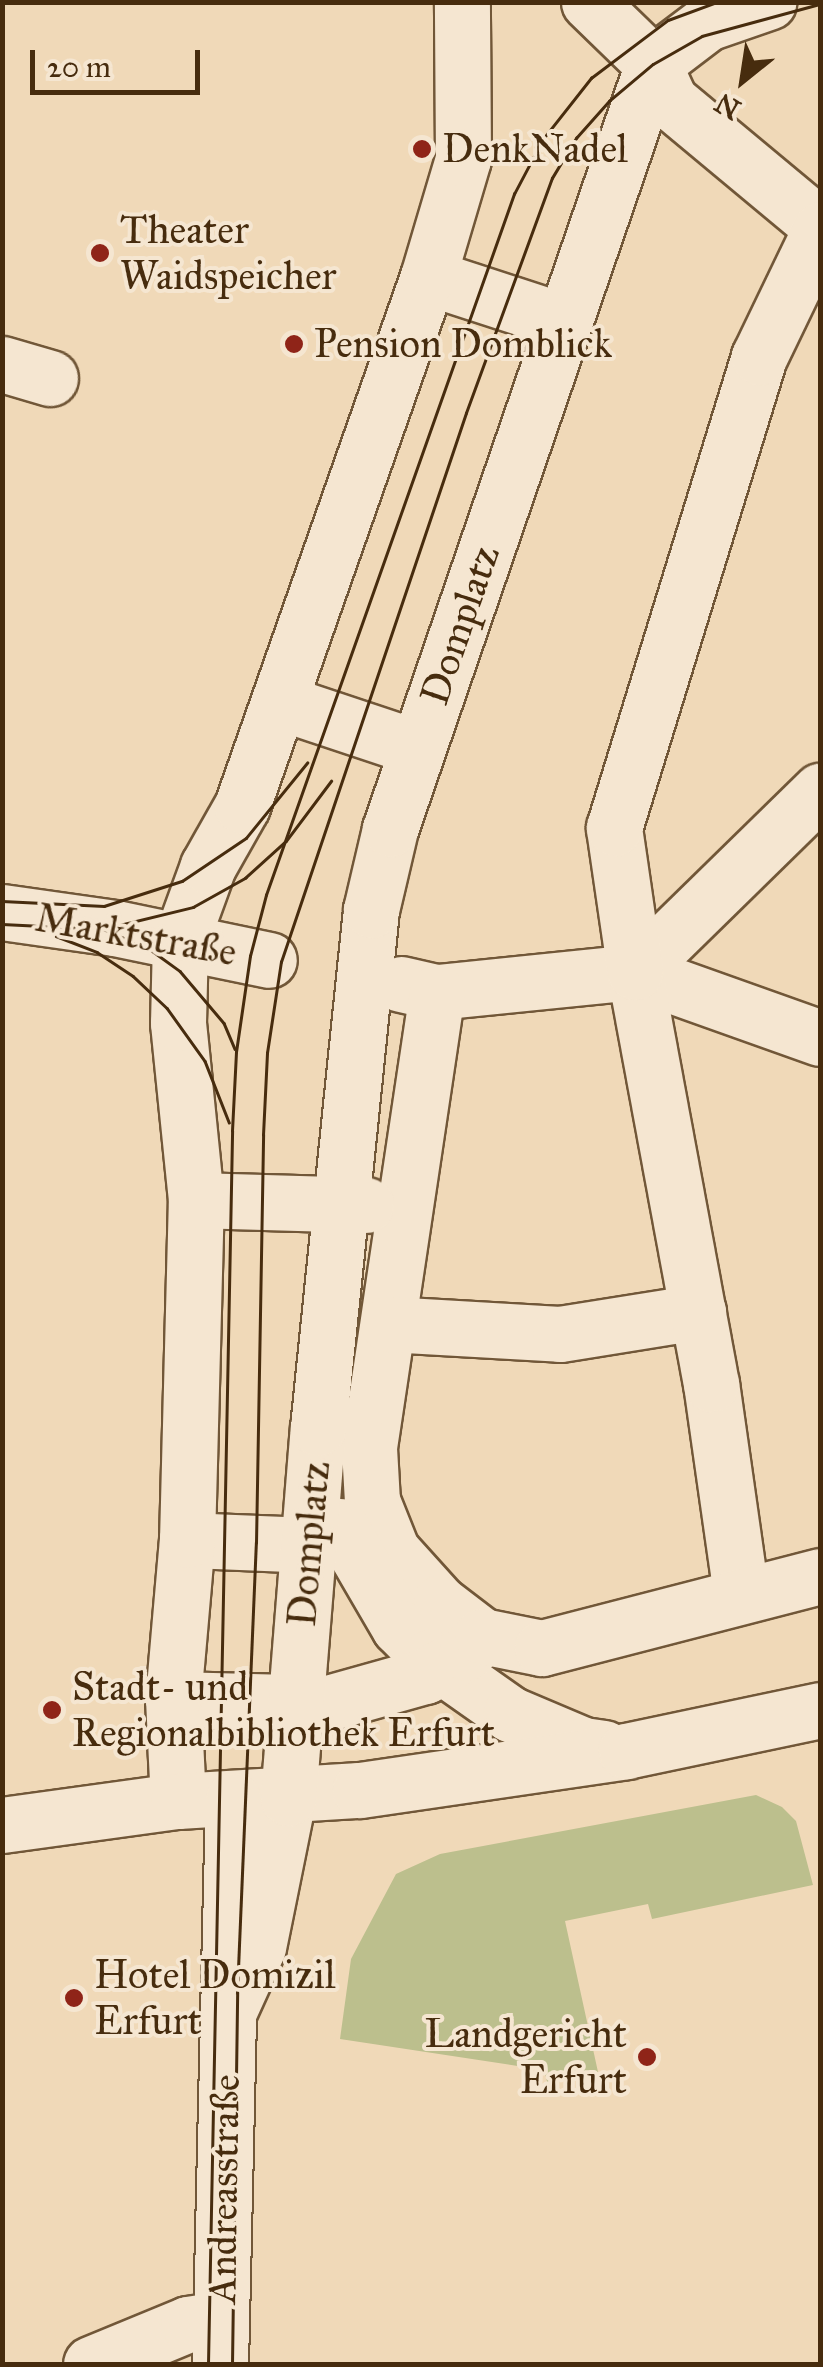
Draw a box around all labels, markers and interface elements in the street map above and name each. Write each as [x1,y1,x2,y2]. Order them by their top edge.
scale bar [35,30,205,92]
north arrow [693,30,793,130]
text: 20 m [47,49,111,85]
text: N [709,85,747,128]
place label: DenkNadel [442,125,628,173]
marker: DenkNadel [411,138,433,160]
place label: Theater Waidspeicher [120,206,337,300]
marker: Theater Waidspeicher [89,242,111,264]
place label: Pension Domblick [314,320,612,368]
marker: Pension Domblick [283,333,305,355]
street label: Domplatz [410,539,510,711]
street label: Marktstraße [32,894,240,976]
street label: Domplatz [278,1459,340,1629]
place label: Stadt- und Regionalbibliothek Erfurt [72,1663,495,1757]
marker: Stadt- und Regionalbibliothek Erfurt [41,1699,63,1721]
place label: Hotel Domizil Erfurt [94,1951,336,2045]
marker: Hotel Domizil Erfurt [63,1987,85,2009]
place label: Landgericht Erfurt [425,2010,627,2104]
marker: Landgericht Erfurt [636,2046,658,2068]
street label: Andreasstraße [198,2074,250,2304]

